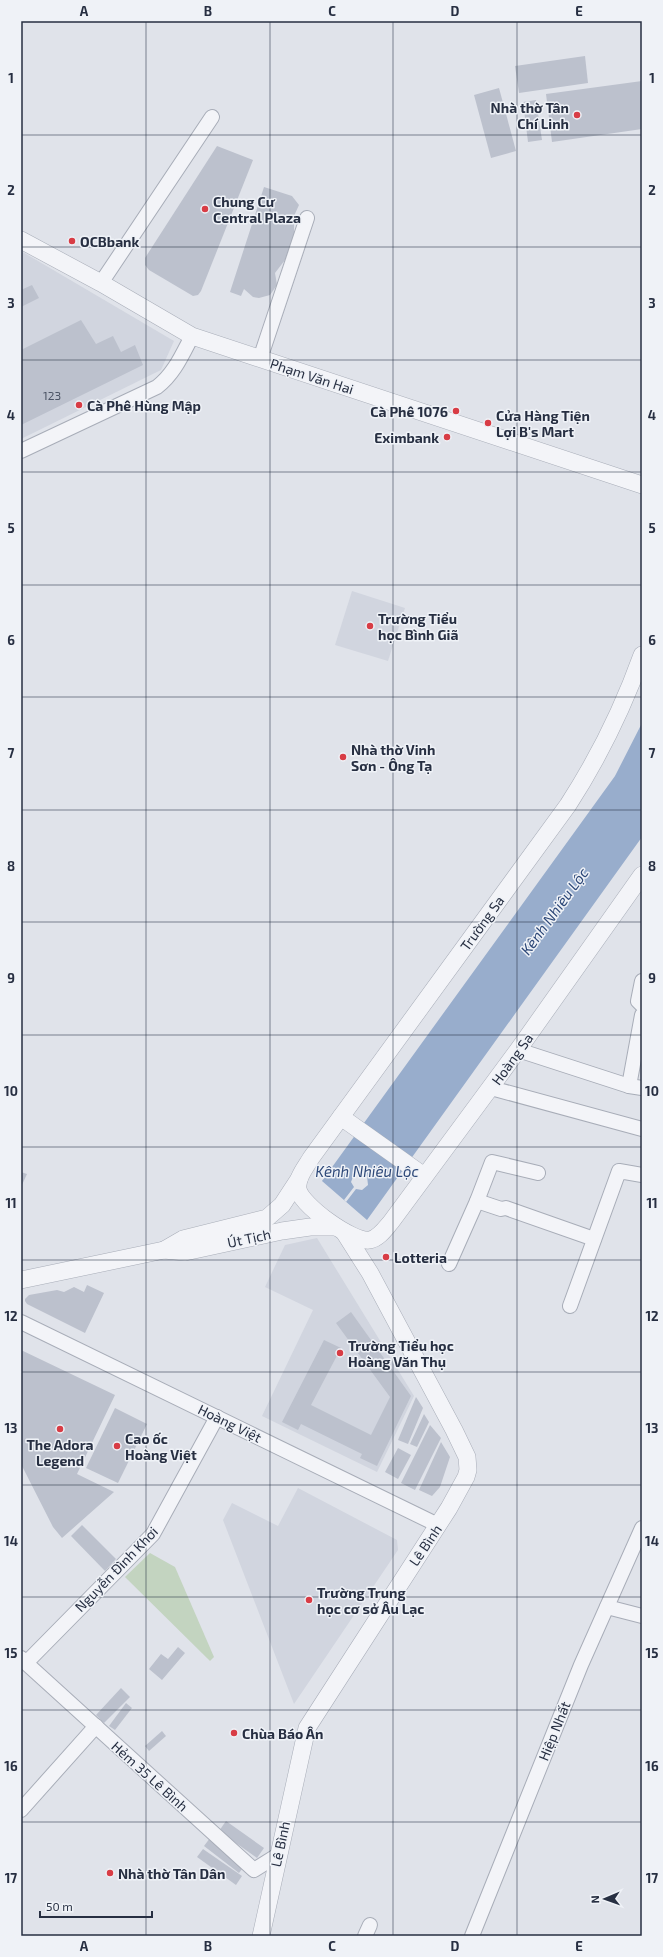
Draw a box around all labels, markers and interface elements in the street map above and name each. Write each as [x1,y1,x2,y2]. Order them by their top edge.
text: A [80,3,89,19]
text: B [204,3,212,19]
text: C [328,3,336,19]
text: D [451,3,460,19]
text: E [575,3,583,19]
text: 1 [8,70,14,86]
text: 1 [649,70,655,86]
place label: Nhà thờ Tân Chí Linh [491,99,569,132]
marker: Nhà thờ Tân Chí Linh [572,110,582,120]
text: 2 [7,182,15,198]
text: 2 [648,182,656,198]
place label: Chung Cư Central Plaza [213,193,301,226]
marker: Chung Cư Central Plaza [200,204,210,214]
place label: OCBbank [80,233,140,250]
marker: OCBbank [67,236,77,246]
text: 3 [7,295,15,311]
text: 3 [648,295,656,311]
street label: Phạm Văn Hai [268,355,356,397]
house number: 123 [43,388,61,402]
place label: Cà Phê Hùng Mập [87,397,201,414]
marker: Cà Phê Hùng Mập [74,400,84,410]
place label: Cà Phê 1076 [370,403,448,420]
marker: Cà Phê 1076 [451,406,461,416]
text: 4 [7,407,15,423]
place label: Cửa Hàng Tiện Lợi B's Mart [496,407,590,440]
text: 4 [648,407,656,423]
marker: Cửa Hàng Tiện Lợi B's Mart [483,418,493,428]
place label: Eximbank [374,429,439,446]
marker: Eximbank [442,432,452,442]
text: 5 [7,520,15,536]
text: 5 [648,520,656,536]
place label: Trường Tiểu học Bình Giã [378,610,458,643]
marker: Trường Tiểu học Bình Giã [365,621,375,631]
text: 6 [7,632,15,648]
text: 6 [648,632,656,648]
place label: Nhà thờ Vinh Sơn - Ông Tạ [351,741,435,774]
text: 7 [8,745,15,761]
text: 7 [649,745,656,761]
marker: Nhà thờ Vinh Sơn - Ông Tạ [338,752,348,762]
text: 8 [7,858,15,874]
text: 8 [648,858,656,874]
water label: Kênh Nhiêu Lộc [516,864,592,958]
street label: Trường Sa [456,892,508,954]
text: 9 [7,970,15,986]
text: 9 [648,970,656,986]
street label: Hoàng Sa [488,1030,536,1088]
text: 10 [4,1083,18,1099]
text: 10 [645,1083,659,1099]
water label: Kênh Nhiêu Lộc [315,1162,419,1180]
text: 11 [5,1195,17,1211]
text: 11 [646,1195,658,1211]
street label: Út Tịch [226,1225,272,1251]
place label: Lotteria [394,1249,447,1266]
marker: Lotteria [381,1252,391,1262]
text: 12 [4,1308,18,1324]
text: 12 [645,1308,659,1324]
place label: Trường Tiểu học Hoàng Văn Thụ [348,1337,454,1370]
marker: Trường Tiểu học Hoàng Văn Thụ [335,1348,345,1358]
street label: Hoàng Việt [195,1400,265,1446]
text: 13 [5,1420,18,1436]
text: 13 [646,1420,659,1436]
marker: The Adora Legend [55,1424,65,1434]
place label: Cao ốc Hoàng Việt [125,1430,197,1463]
place label: The Adora Legend [26,1436,94,1469]
marker: Cao ốc Hoàng Việt [112,1441,122,1451]
street label: Lê Bình [405,1521,445,1569]
street label: Nguyễn Đình Khơi [71,1523,161,1615]
text: 14 [4,1533,18,1549]
text: 14 [645,1533,659,1549]
place label: Trường Trung học cơ sở Âu Lạc [317,1584,424,1617]
marker: Trường Trung học cơ sở Âu Lạc [304,1595,314,1605]
text: 15 [5,1645,17,1661]
text: 15 [646,1645,658,1661]
street label: Hiệp Nhất [534,1699,574,1763]
place label: Chùa Báo Ân [242,1725,323,1742]
marker: Chùa Báo Ân [229,1728,239,1738]
street label: Hẻm 35 Lê Bình [108,1737,192,1815]
text: 16 [4,1758,18,1774]
text: 16 [645,1758,659,1774]
street label: Lê Bình [267,1820,293,1868]
place label: Nhà thờ Tân Dân [118,1865,225,1882]
marker: Nhà thờ Tân Dân [105,1868,115,1878]
text: 17 [5,1870,17,1886]
text: 17 [646,1870,658,1886]
north arrow [585,1879,625,1919]
scale bar [40,1893,152,1919]
text: N [588,1895,601,1904]
text: 50 m [46,1899,73,1913]
text: A [80,1938,89,1954]
text: B [204,1938,212,1954]
text: C [328,1938,336,1954]
text: D [451,1938,460,1954]
text: E [575,1938,583,1954]

